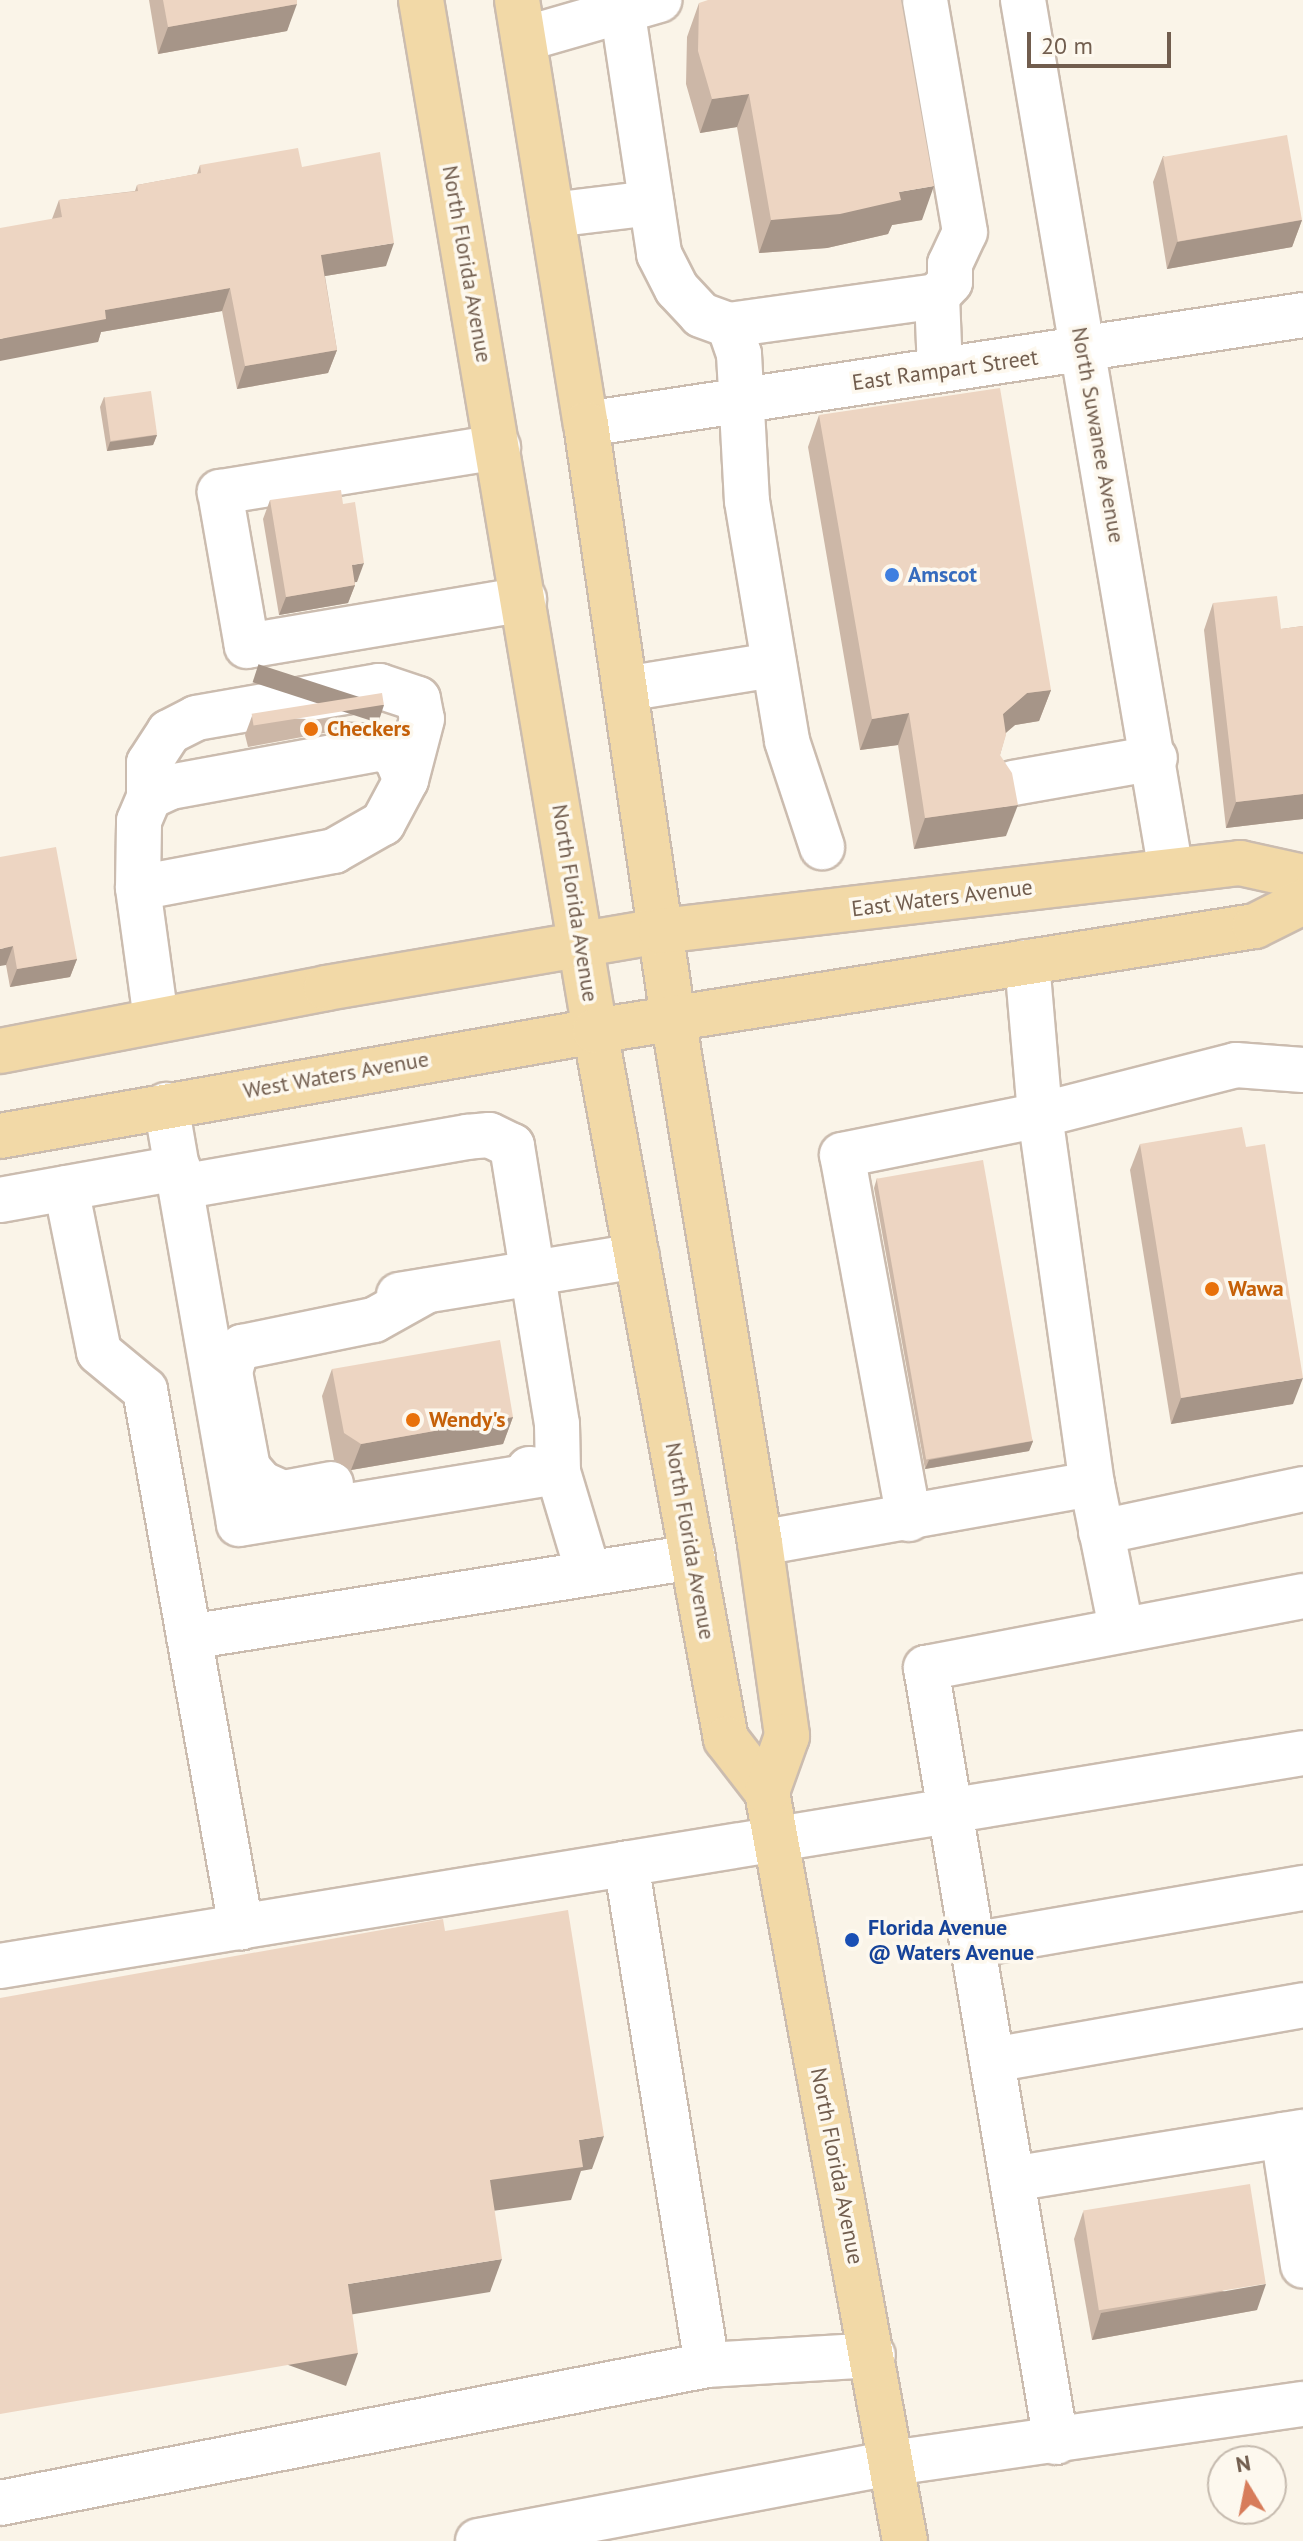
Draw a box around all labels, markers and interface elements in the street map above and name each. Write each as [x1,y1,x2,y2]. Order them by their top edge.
scale bar [1031,16,1175,66]
text: 20 m [1041,30,1093,61]
street label: North Florida Avenue [437,163,497,365]
street label: North Suwanee Avenue [1066,325,1130,545]
street label: East Rampart Street [850,344,1040,396]
place label: Amscot [908,562,977,588]
marker: Amscot [883,566,901,584]
place label: Checkers [327,716,411,742]
marker: Checkers [302,720,320,738]
street label: North Florida Avenue [546,802,604,1004]
street label: East Waters Avenue [849,874,1035,922]
street label: West Waters Avenue [241,1046,431,1104]
place label: Wawa [1228,1276,1284,1302]
marker: Wawa [1203,1280,1221,1298]
place label: Wendy's [429,1407,506,1433]
marker: Wendy's [404,1411,422,1429]
street label: North Florida Avenue [660,1440,720,1642]
place label: Florida Avenue @ Waters Avenue [868,1914,1036,1966]
marker: Florida Avenue @ Waters Avenue [843,1931,861,1949]
street label: North Florida Avenue [805,2065,869,2267]
north arrow [1207,2445,1287,2525]
text: N [1234,2448,1253,2478]

